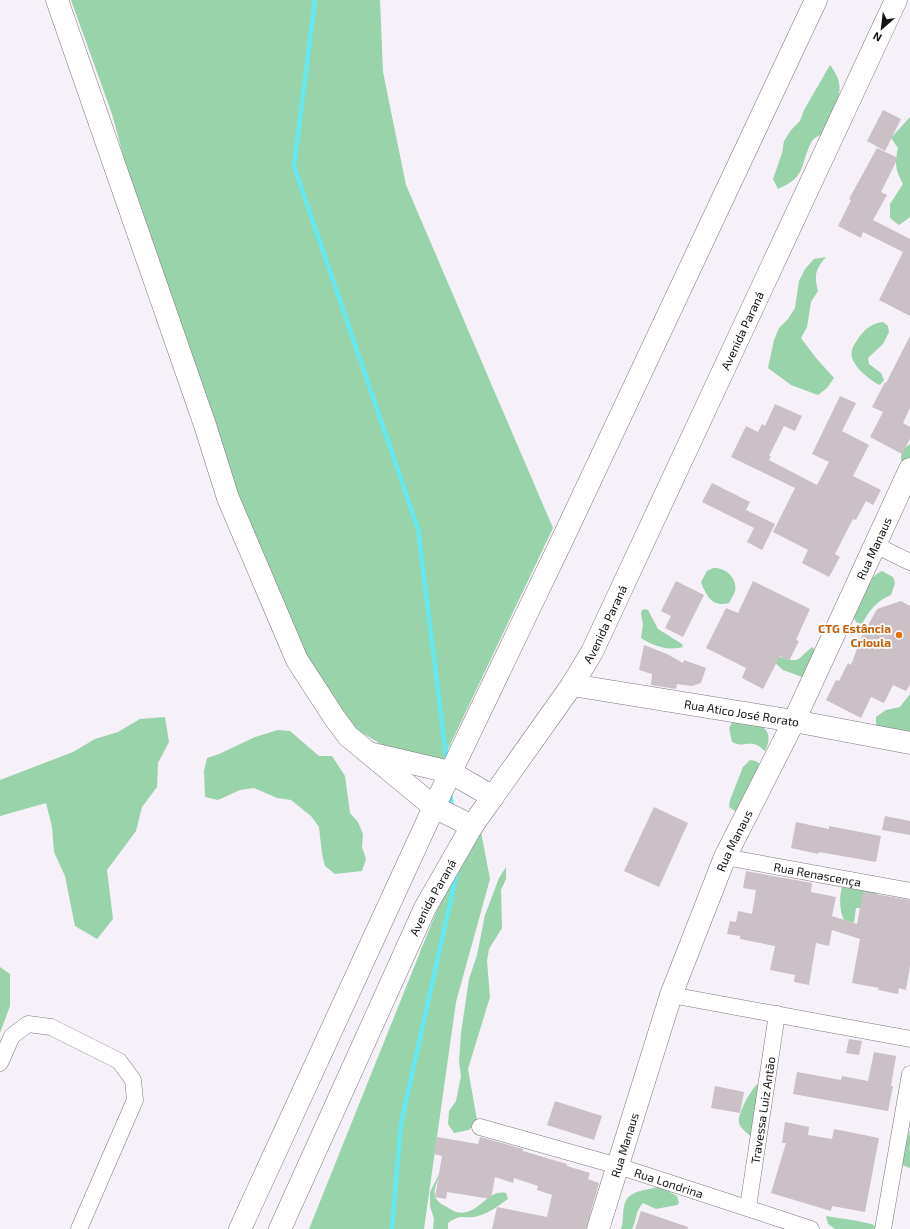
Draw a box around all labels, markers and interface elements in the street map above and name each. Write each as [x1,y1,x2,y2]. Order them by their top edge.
north arrow [862,8,902,48]
text: N [870,30,884,45]
street label: Avenida Paraná [718,289,766,372]
street label: Rua Manaus [853,515,894,582]
street label: Avenida Paraná [580,583,629,666]
place label: CTG Estância Crioula [818,621,891,649]
marker: CTG Estância Crioula [894,630,904,640]
street label: Rua Atico José Rorato [683,696,801,729]
street label: Rua Manaus [713,807,755,873]
street label: Avenida Paraná [406,857,458,938]
street label: Rua Renascença [773,859,862,889]
street label: Travessa Luiz Antão [748,1055,778,1165]
street label: Rua Manaus [608,1111,641,1179]
street label: Rua Londrina [633,1165,705,1200]

